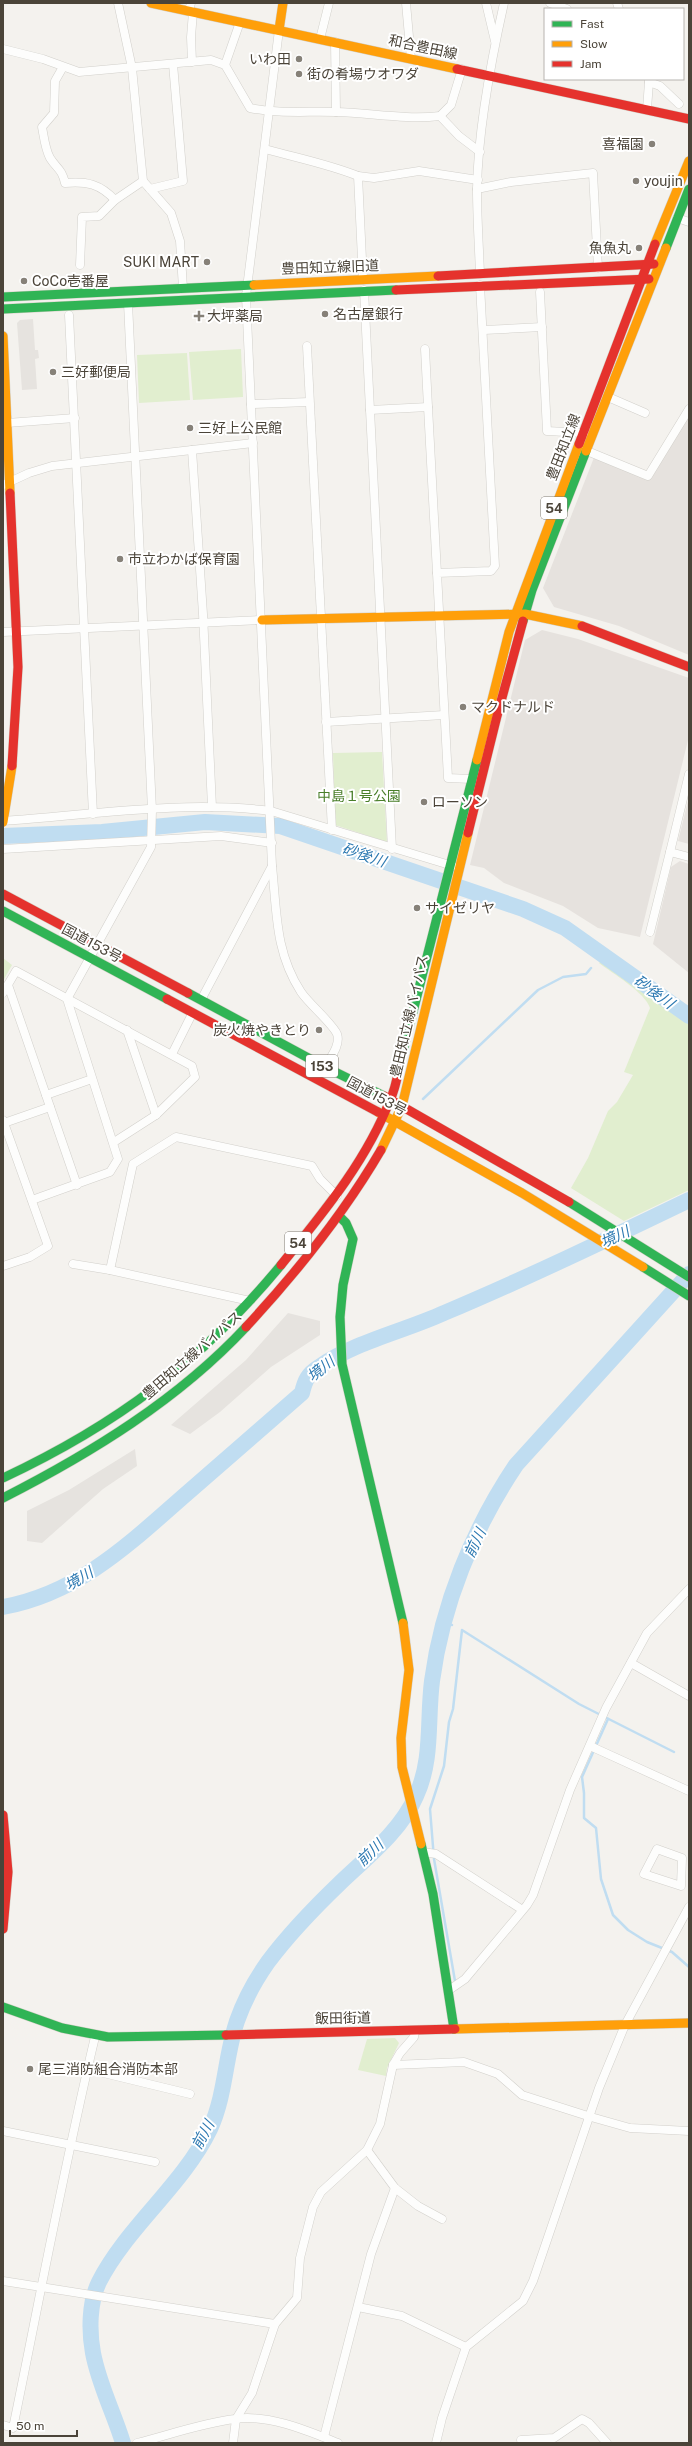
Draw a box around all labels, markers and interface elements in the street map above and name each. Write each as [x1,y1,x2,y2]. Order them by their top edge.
legend [544,8,684,80]
text: Fast [580,17,605,31]
street label: 和合豊田線 [387,32,459,62]
text: Slow [580,37,608,51]
place label: いわ田 [249,51,291,67]
marker: いわ田 [294,54,304,64]
text: Jam [580,57,602,71]
place label: 街の肴場ウオワダ [307,66,419,82]
marker: 街の肴場ウオワダ [294,69,304,79]
place label: 喜福園 [602,136,644,152]
marker: 喜福園 [647,139,657,149]
place label: youjin [644,173,683,189]
marker: youjin [631,176,641,186]
place label: 魚魚丸 [589,240,631,256]
marker: 魚魚丸 [634,243,644,253]
place label: SUKI MART [123,254,199,270]
marker: SUKI MART [202,257,212,267]
street label: 豊田知立線旧道 [281,257,379,277]
place label: CoCo壱番屋 [32,273,109,289]
marker: CoCo壱番屋 [19,276,29,286]
place label: 名古屋銀行 [333,306,403,322]
place label: 大坪薬局 [207,308,263,324]
marker: 名古屋銀行 [320,309,330,319]
marker: 大坪薬局 [194,311,204,321]
place label: 三好郵便局 [61,364,131,380]
marker: 三好郵便局 [48,367,58,377]
street label: 豊田知立線 [543,411,583,483]
place label: 三好上公民館 [198,420,282,436]
marker: 三好上公民館 [185,423,195,433]
road number: 54 [541,497,567,519]
place label: 市立わかば保育園 [128,551,240,567]
marker: 市立わかば保育園 [115,554,125,564]
place label: マクドナルド [471,699,555,715]
marker: マクドナルド [458,702,468,712]
park label: 中島１号公園 [317,788,401,804]
place label: ローソン [432,794,488,810]
marker: ローソン [419,797,429,807]
water label: 砂後川 [340,839,390,871]
place label: サイゼリヤ [425,900,495,916]
marker: サイゼリヤ [412,903,422,913]
street label: 国道153号 [59,921,125,965]
street label: 豊田知立線バイパス [387,953,431,1079]
water label: 砂後川 [631,971,679,1013]
place label: 炭火焼やきとり [213,1022,311,1038]
marker: 炭火焼やきとり [314,1025,324,1035]
road number: 153 [306,1055,338,1077]
street label: 国道153号 [344,1074,410,1118]
water label: 境川 [598,1222,634,1251]
road number: 54 [285,1232,311,1254]
street label: 豊田知立線バイパス [139,1308,245,1402]
water label: 境川 [304,1351,339,1385]
water label: 前川 [460,1524,490,1560]
water label: 境川 [62,1563,98,1594]
water label: 前川 [353,1835,388,1869]
street label: 飯田街道 [315,2010,371,2026]
place label: 尾三消防組合消防本部 [38,2061,178,2077]
marker: 尾三消防組合消防本部 [25,2064,35,2074]
water label: 前川 [188,2116,218,2152]
scale bar [10,2412,77,2438]
text: 50 m [16,2419,44,2433]

